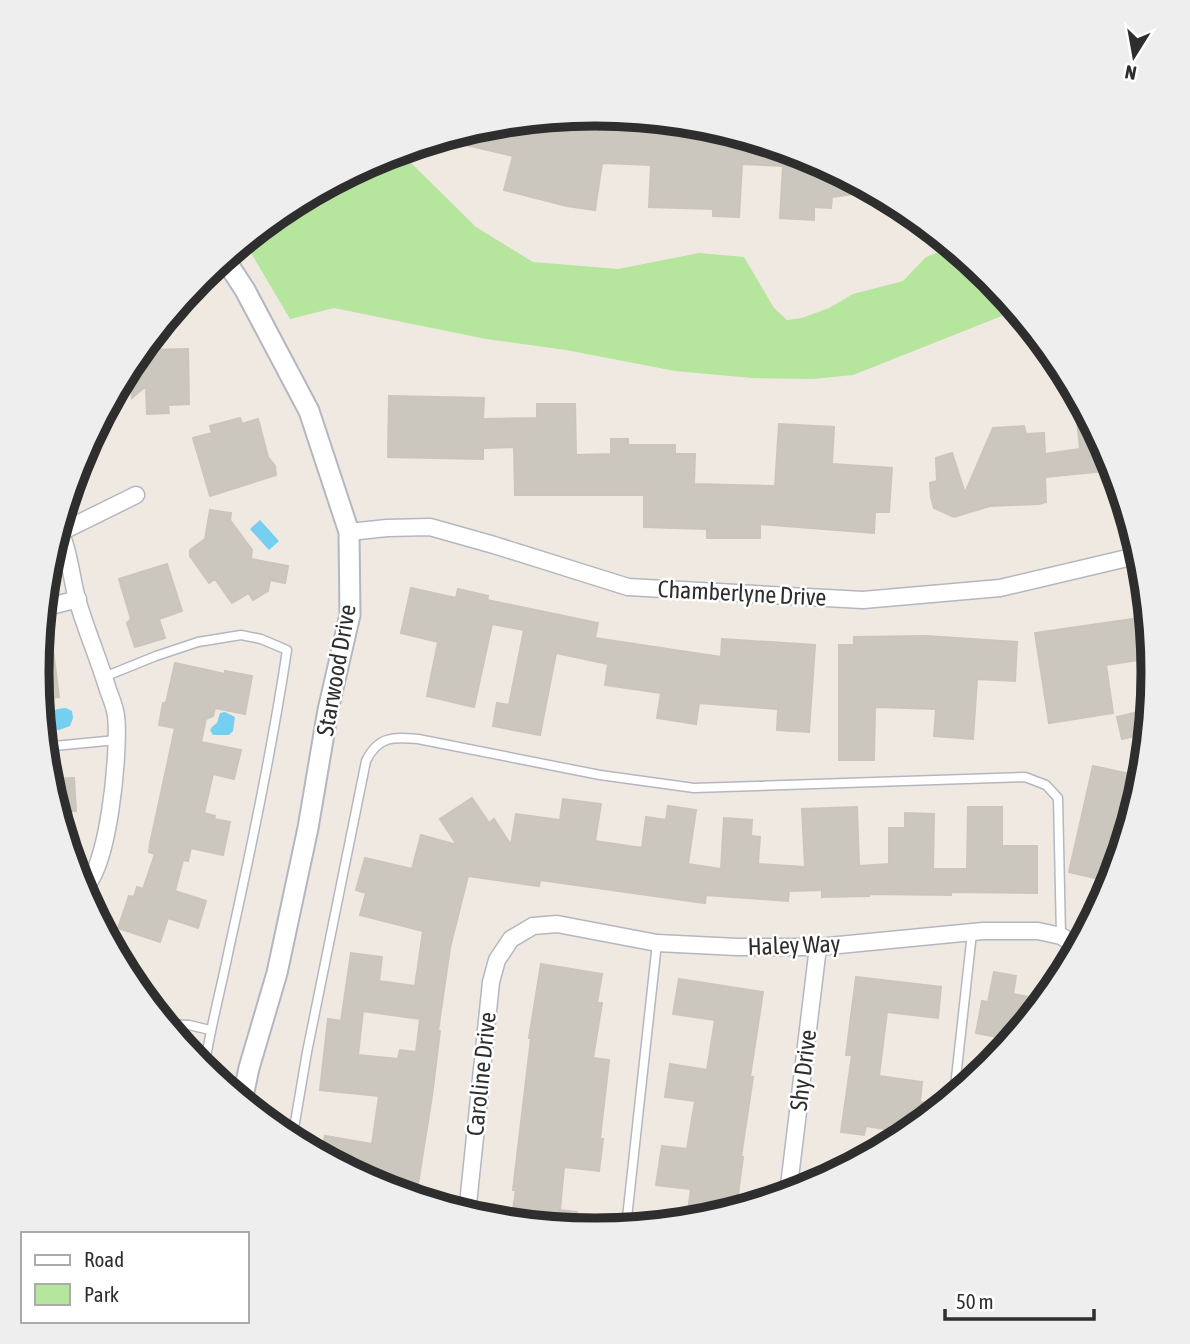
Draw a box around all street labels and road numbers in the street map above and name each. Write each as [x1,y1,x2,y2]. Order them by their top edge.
street label: Chamberlyne Drive [657,575,827,611]
street label: Starwood Drive [311,602,361,738]
street label: Haley Way [747,930,841,960]
street label: Caroline Drive [461,1011,501,1137]
street label: Shy Drive [785,1028,821,1112]

